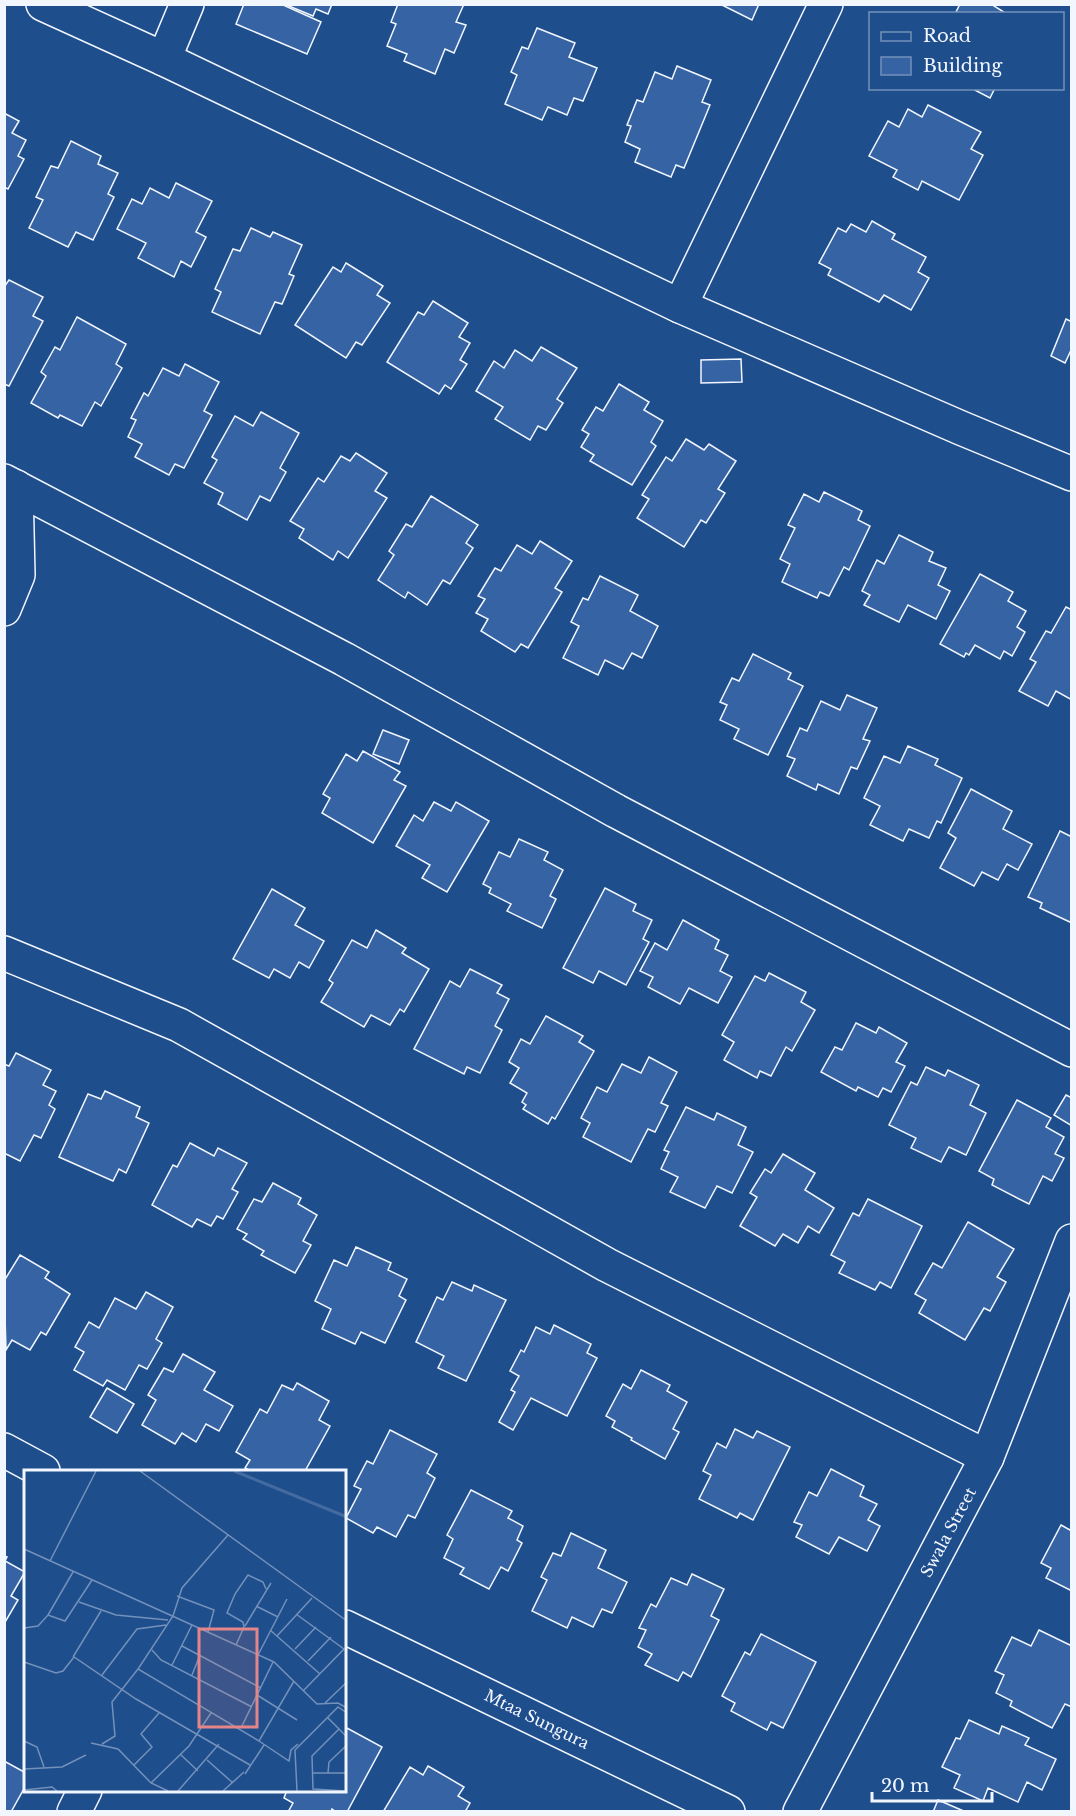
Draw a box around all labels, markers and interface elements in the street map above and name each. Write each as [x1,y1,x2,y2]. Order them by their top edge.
legend [869,12,1064,90]
text: Road [923,25,971,47]
text: Building [923,55,1002,77]
inset map [24,1470,346,1792]
street label: Swala Street [916,1484,980,1580]
street label: Mtaa Sungura [481,1685,593,1753]
scale bar [872,1765,992,1803]
text: 20 m [881,1775,929,1797]

